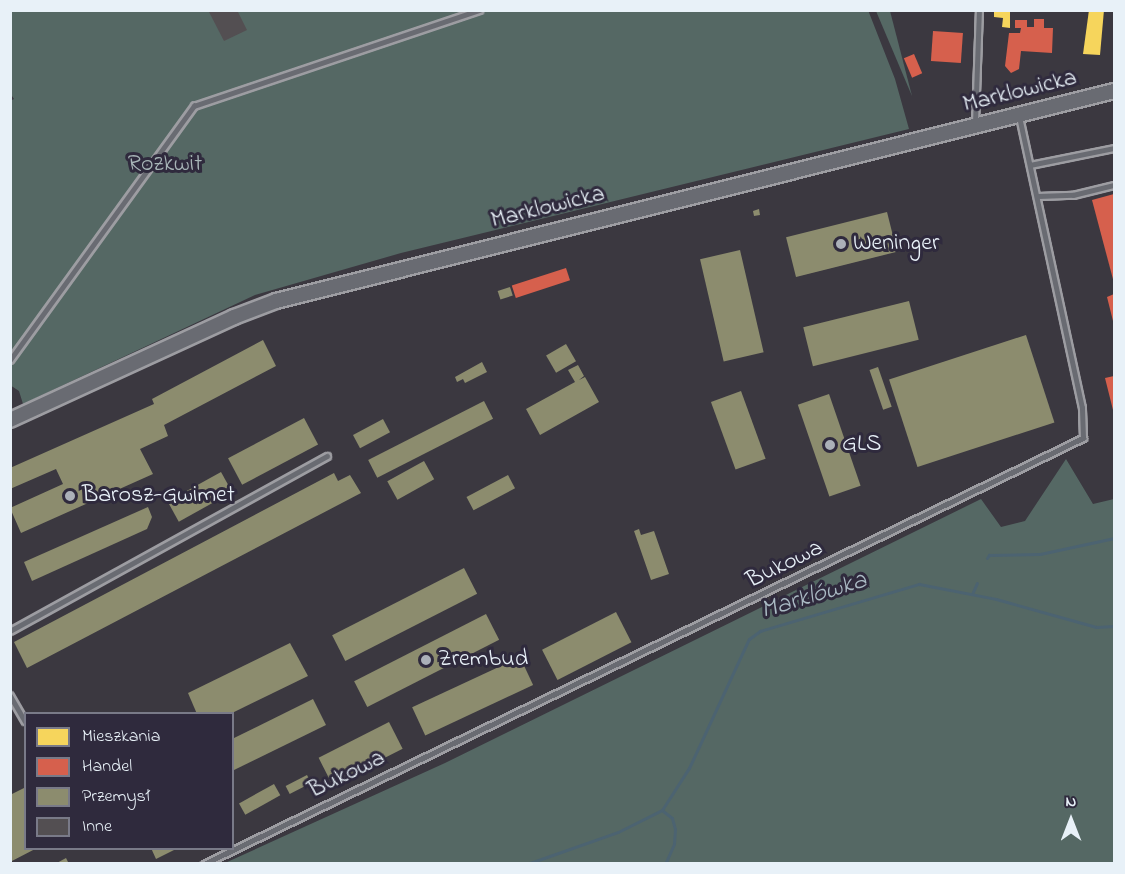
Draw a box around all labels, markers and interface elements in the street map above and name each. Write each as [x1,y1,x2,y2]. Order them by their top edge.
street label: Marklowicka [960,64,1080,120]
park label: Rozkwit [128,151,202,179]
street label: Marklowicka [488,180,608,236]
place label: Weninger [853,230,939,258]
marker: Weninger [834,237,848,251]
place label: GLS [842,431,881,459]
marker: GLS [823,438,837,452]
place label: Barosz-Gwimet [82,482,235,510]
marker: Barosz-Gwimet [63,489,77,503]
street label: Bukowa [742,534,828,596]
water label: Marklówka [757,566,871,628]
place label: Zrembud [438,646,528,674]
marker: Zrembud [419,653,433,667]
legend [24,712,234,850]
text: Mieszkania [82,724,160,750]
street label: Bukowa [304,744,390,806]
text: Handel [82,754,132,780]
text: Przemysł [82,784,150,810]
north arrow [1041,790,1101,850]
text: N [1066,790,1076,814]
text: Inne [82,814,112,840]

